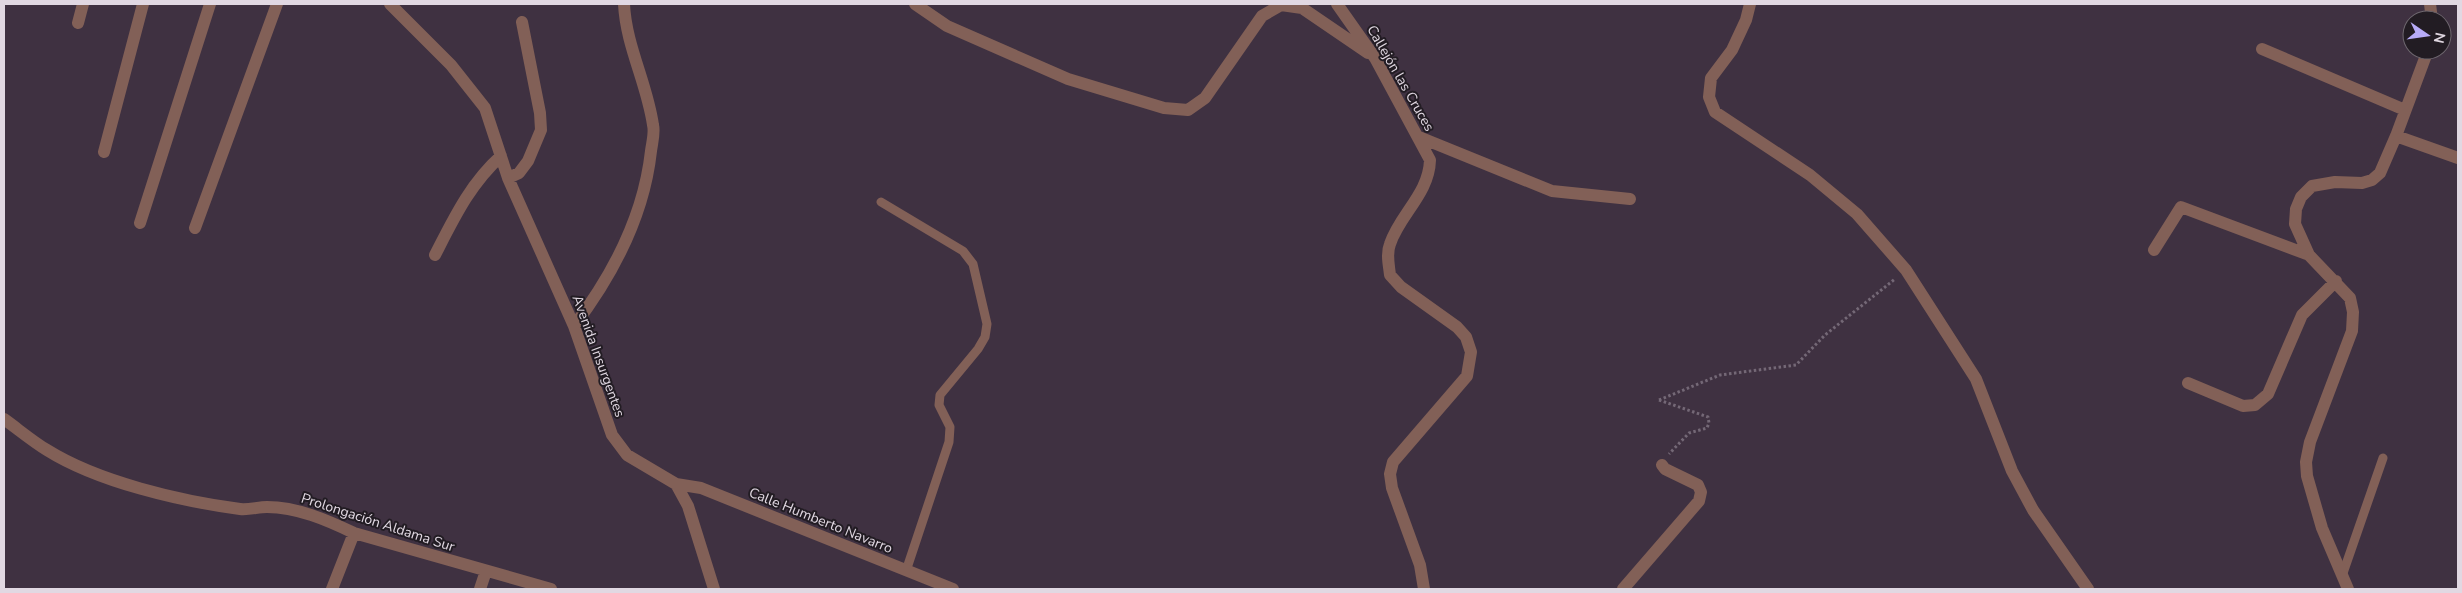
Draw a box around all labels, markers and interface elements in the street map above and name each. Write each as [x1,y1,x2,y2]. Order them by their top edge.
north arrow [2402,10,2452,60]
street label: Callejón las Cruces [1362,22,1439,135]
text: N [2429,31,2450,45]
street label: Avenida Insurgentes [568,293,630,420]
street label: Calle Humberto Navarro [746,483,896,558]
street label: Prolongación Aldama Sur [299,489,457,556]

